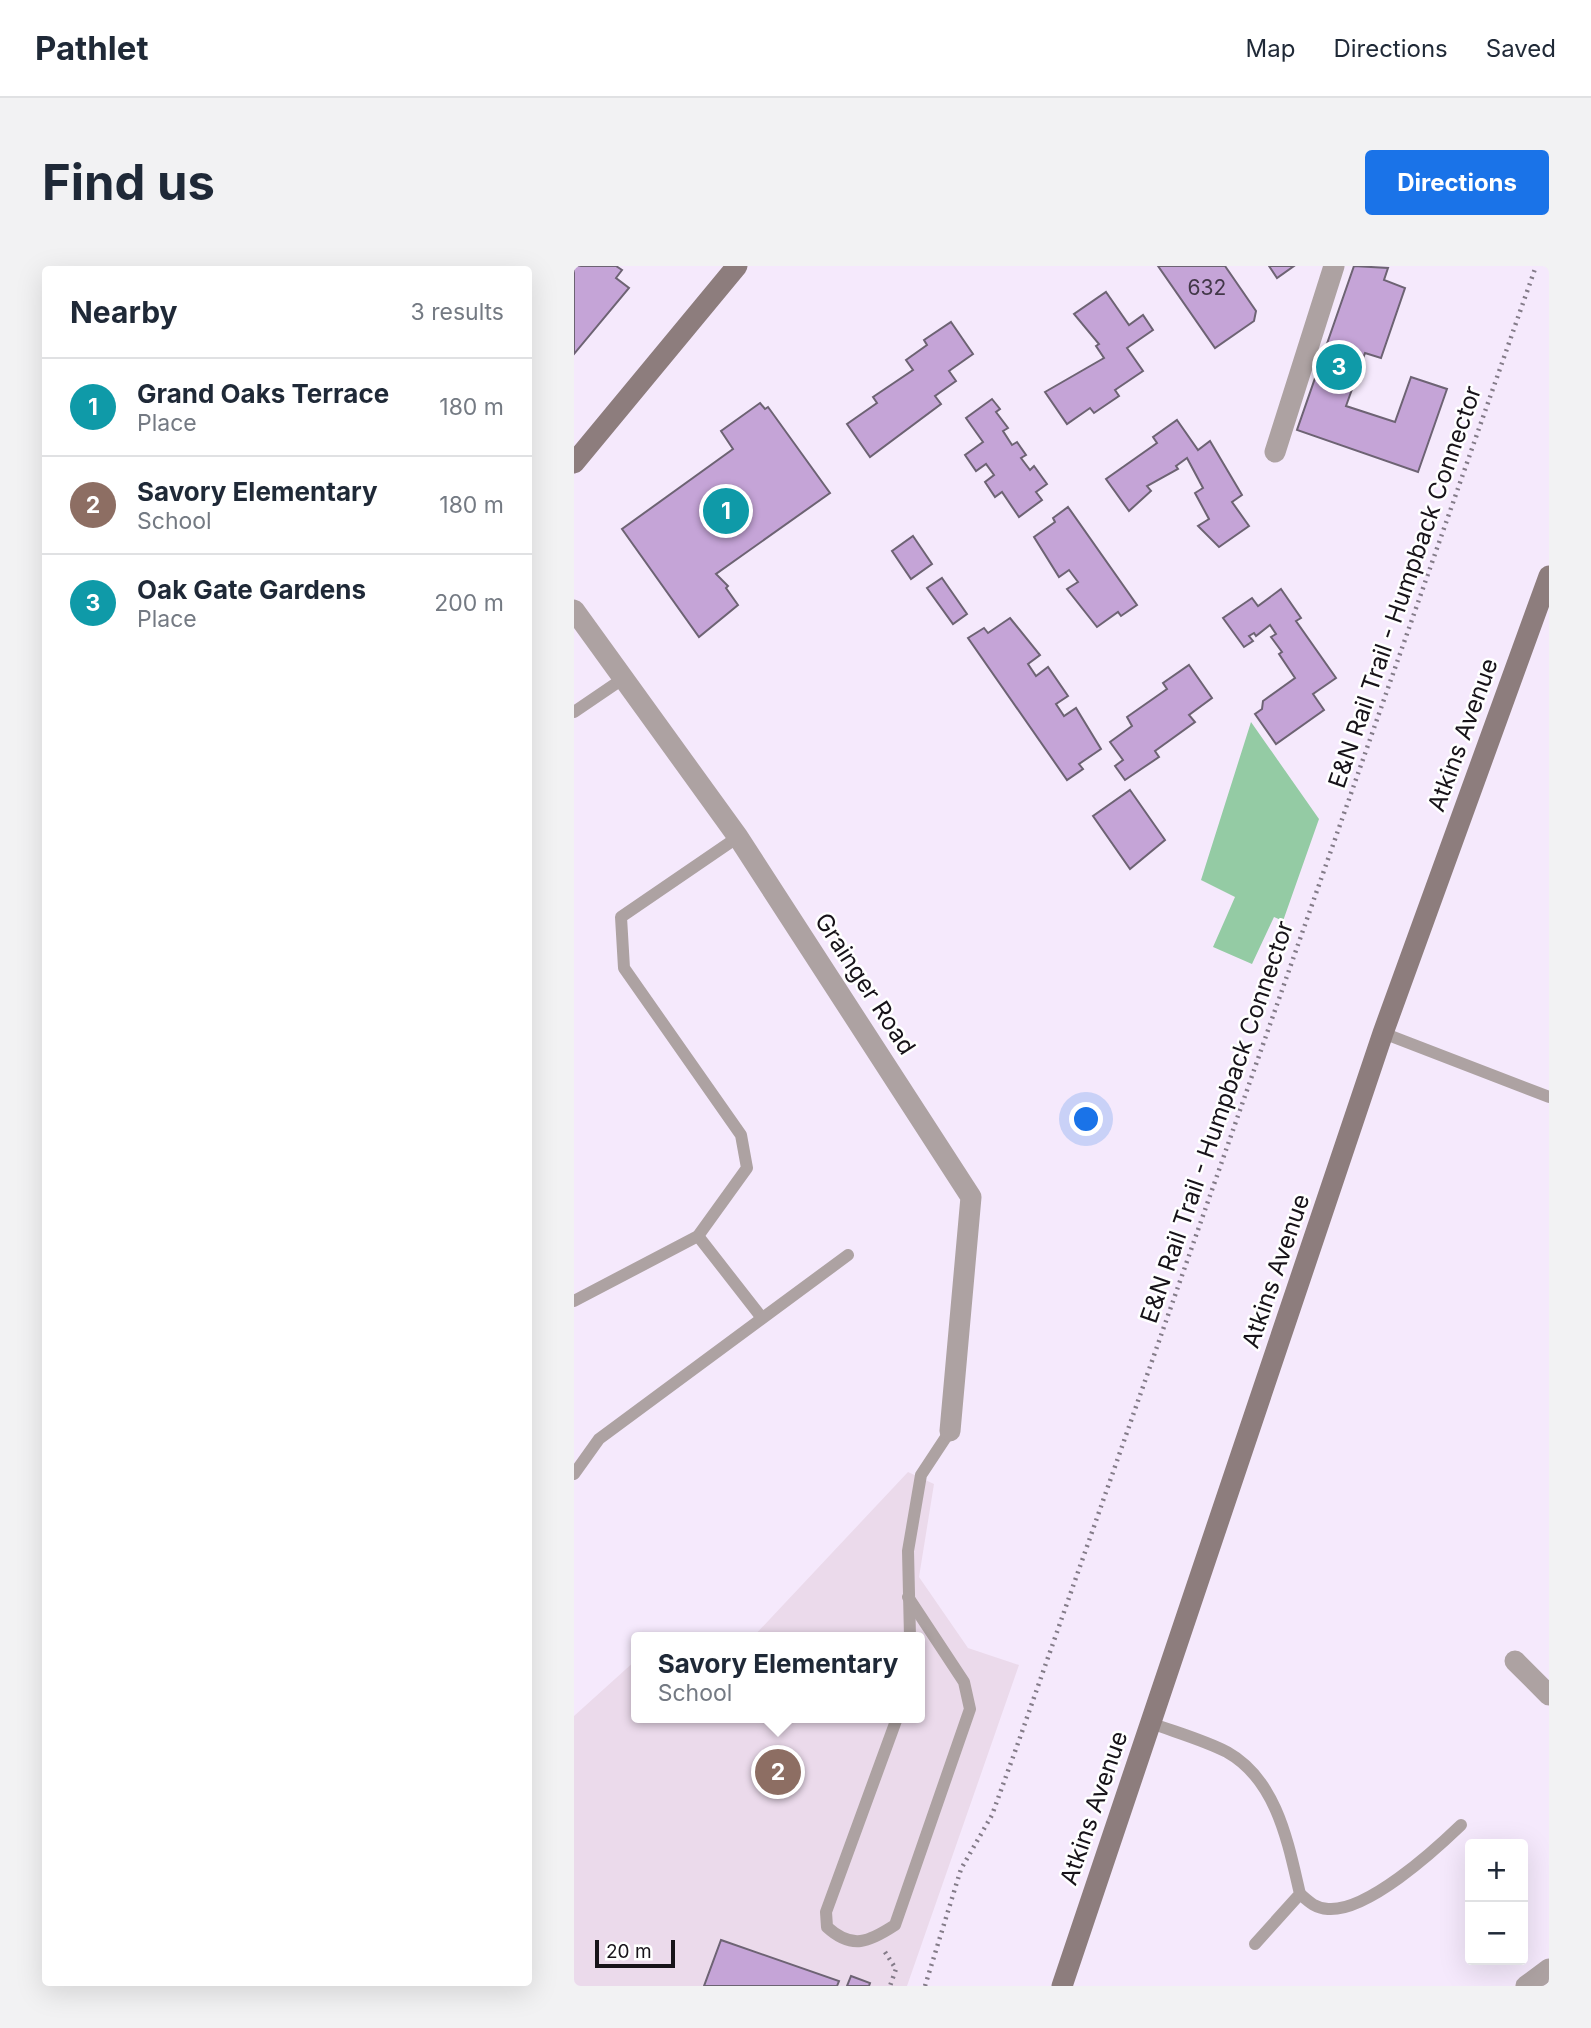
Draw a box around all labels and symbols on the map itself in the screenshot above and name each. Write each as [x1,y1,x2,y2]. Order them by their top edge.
house number: 632 [1188,275,1226,300]
pin: 3 [1316,341,1362,393]
street label: E&N Rail Trail - Humpback Connector [1322,382,1487,792]
pin: 1 [703,485,749,537]
street label: Atkins Avenue [1421,654,1504,815]
street label: Grainger Road [809,908,922,1060]
street label: E&N Rail Trail - Humpback Connector [1134,917,1299,1327]
your location [1069,1102,1103,1136]
street label: Atkins Avenue [1236,1190,1315,1352]
street label: Atkins Avenue [1054,1727,1133,1889]
pin: 2 [755,1746,801,1798]
scale bar [595,1937,676,1969]

